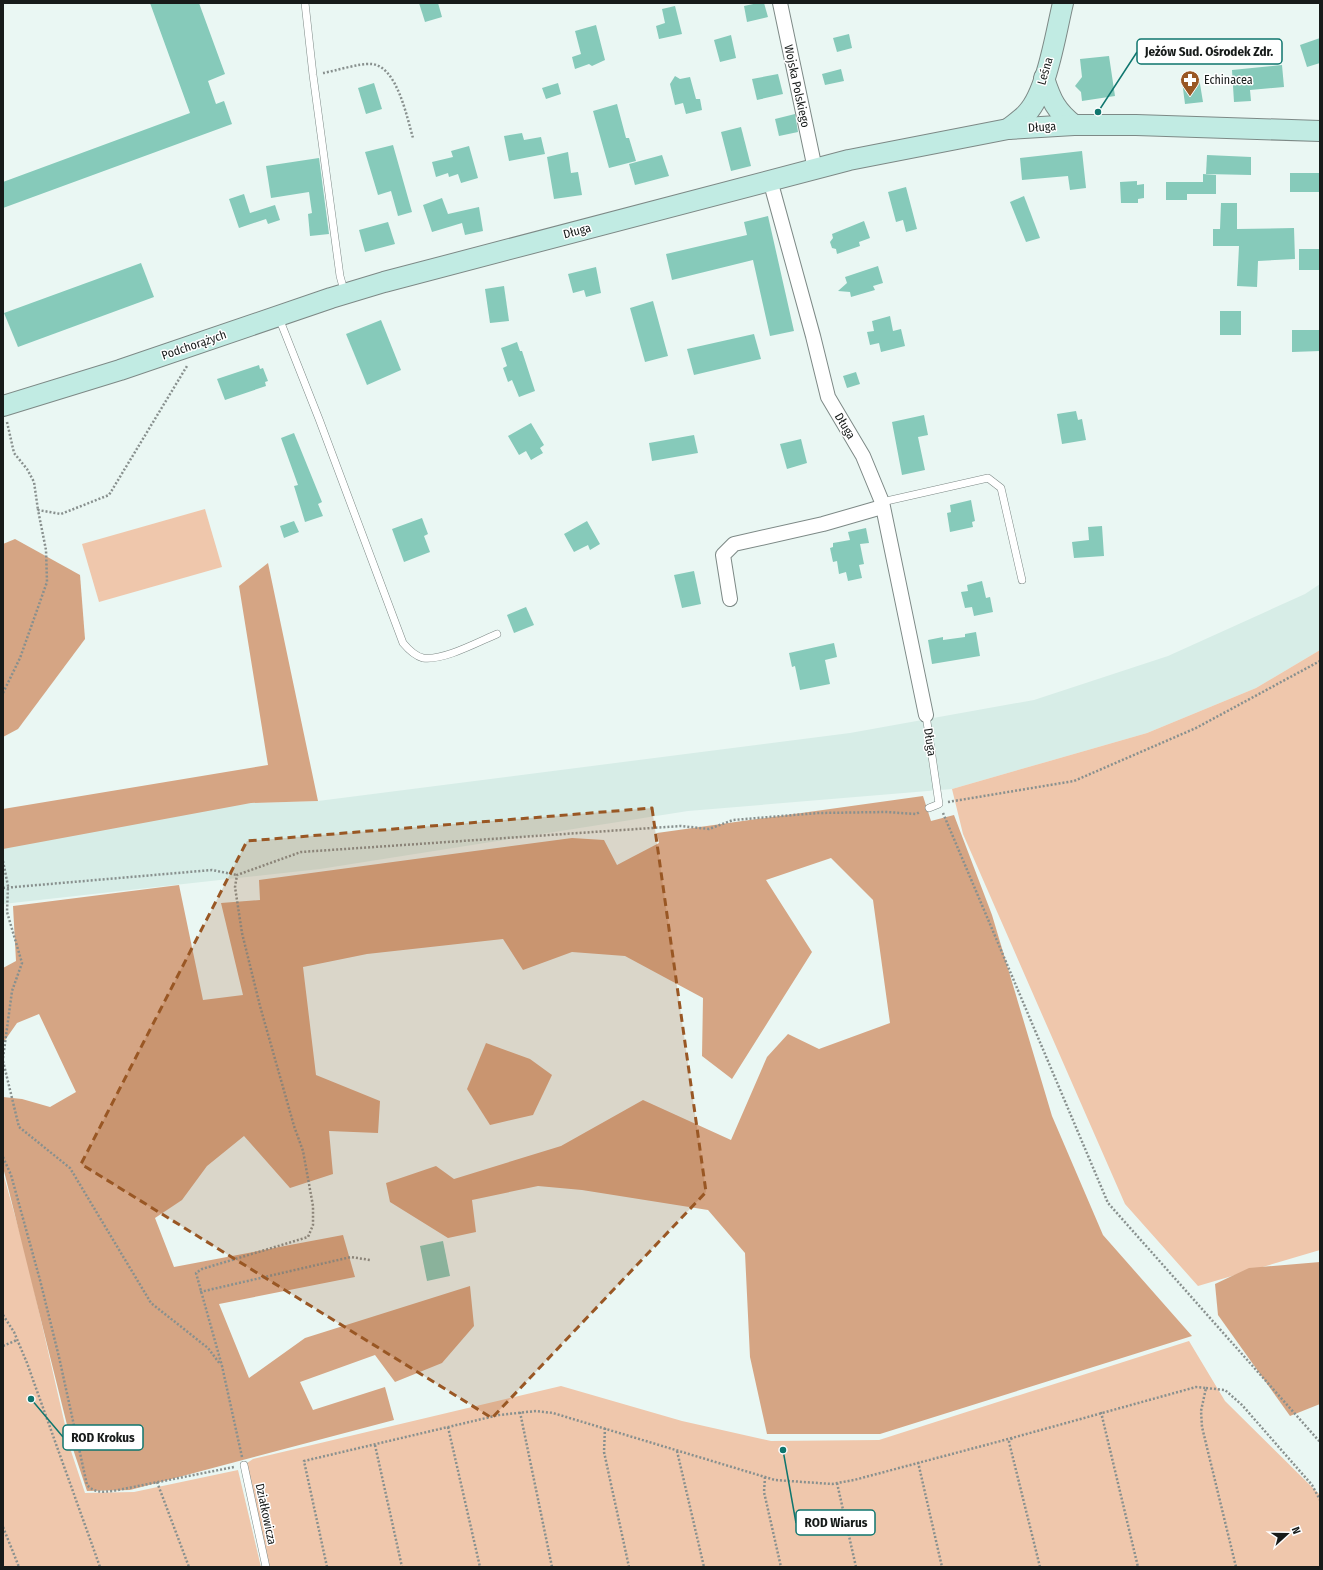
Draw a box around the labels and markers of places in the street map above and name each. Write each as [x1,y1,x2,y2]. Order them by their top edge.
callout: Jeżów Sud. Ośrodek Zdr. [1137,39,1282,64]
pharmacy icon: Echinacea [1179,69,1201,97]
place label: Echinacea [1204,73,1253,87]
callout: ROD Krokus [63,1425,143,1450]
callout: ROD Wiarus [796,1510,875,1535]

